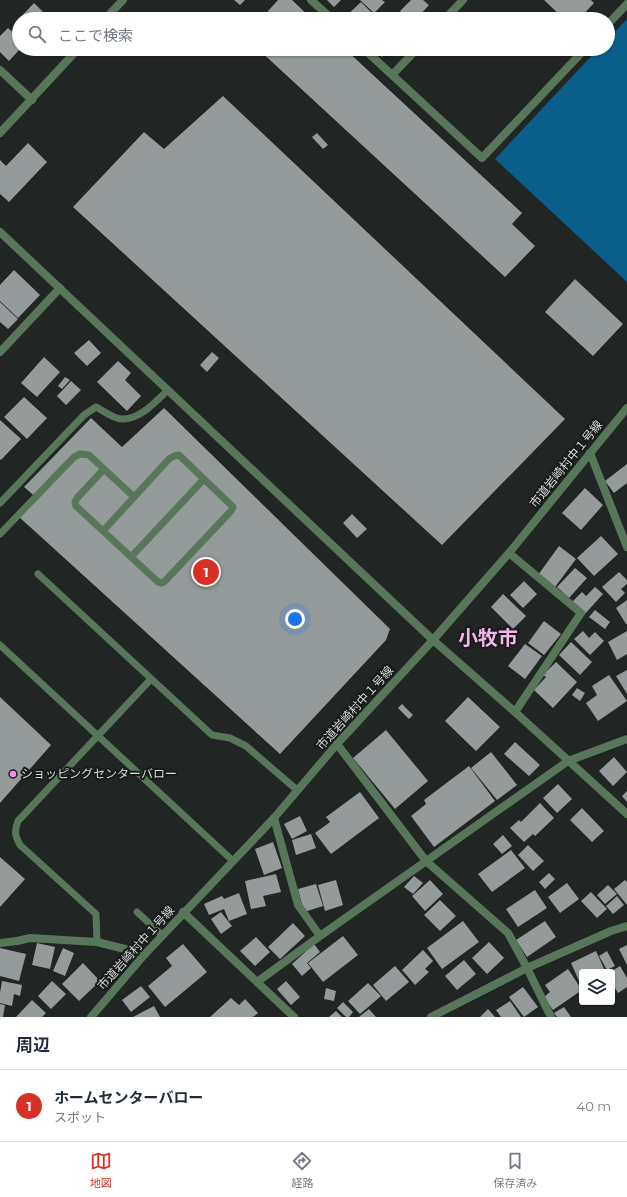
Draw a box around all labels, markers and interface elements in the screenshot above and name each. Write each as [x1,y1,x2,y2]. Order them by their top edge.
search box [12,12,615,56]
icon: search [26,23,48,45]
text: ここで検索 [58,26,133,45]
street label: 市道岩崎村中１号線 [526,417,605,510]
pin: 1 [193,557,219,587]
your location [285,609,305,629]
district label: 小牧市 [458,626,518,650]
street label: 市道岩崎村中１号線 [313,663,396,753]
place label: ショッピングセンターバロー [21,766,177,781]
marker: ショッピングセンターバロー [8,769,18,779]
street label: 市道岩崎村中１号線 [94,903,177,993]
map controls [579,969,615,1005]
button: layers [579,969,615,1005]
text: 周辺 [16,1035,50,1055]
text: ホームセンターバロー [54,1088,203,1107]
text: 1 [26,1098,32,1114]
text: 40 m [577,1098,611,1114]
text: スポット [54,1109,106,1125]
tab: 地図 [90,1150,112,1190]
tab: 経路 [291,1150,313,1190]
tab: 保存済み [493,1150,537,1190]

